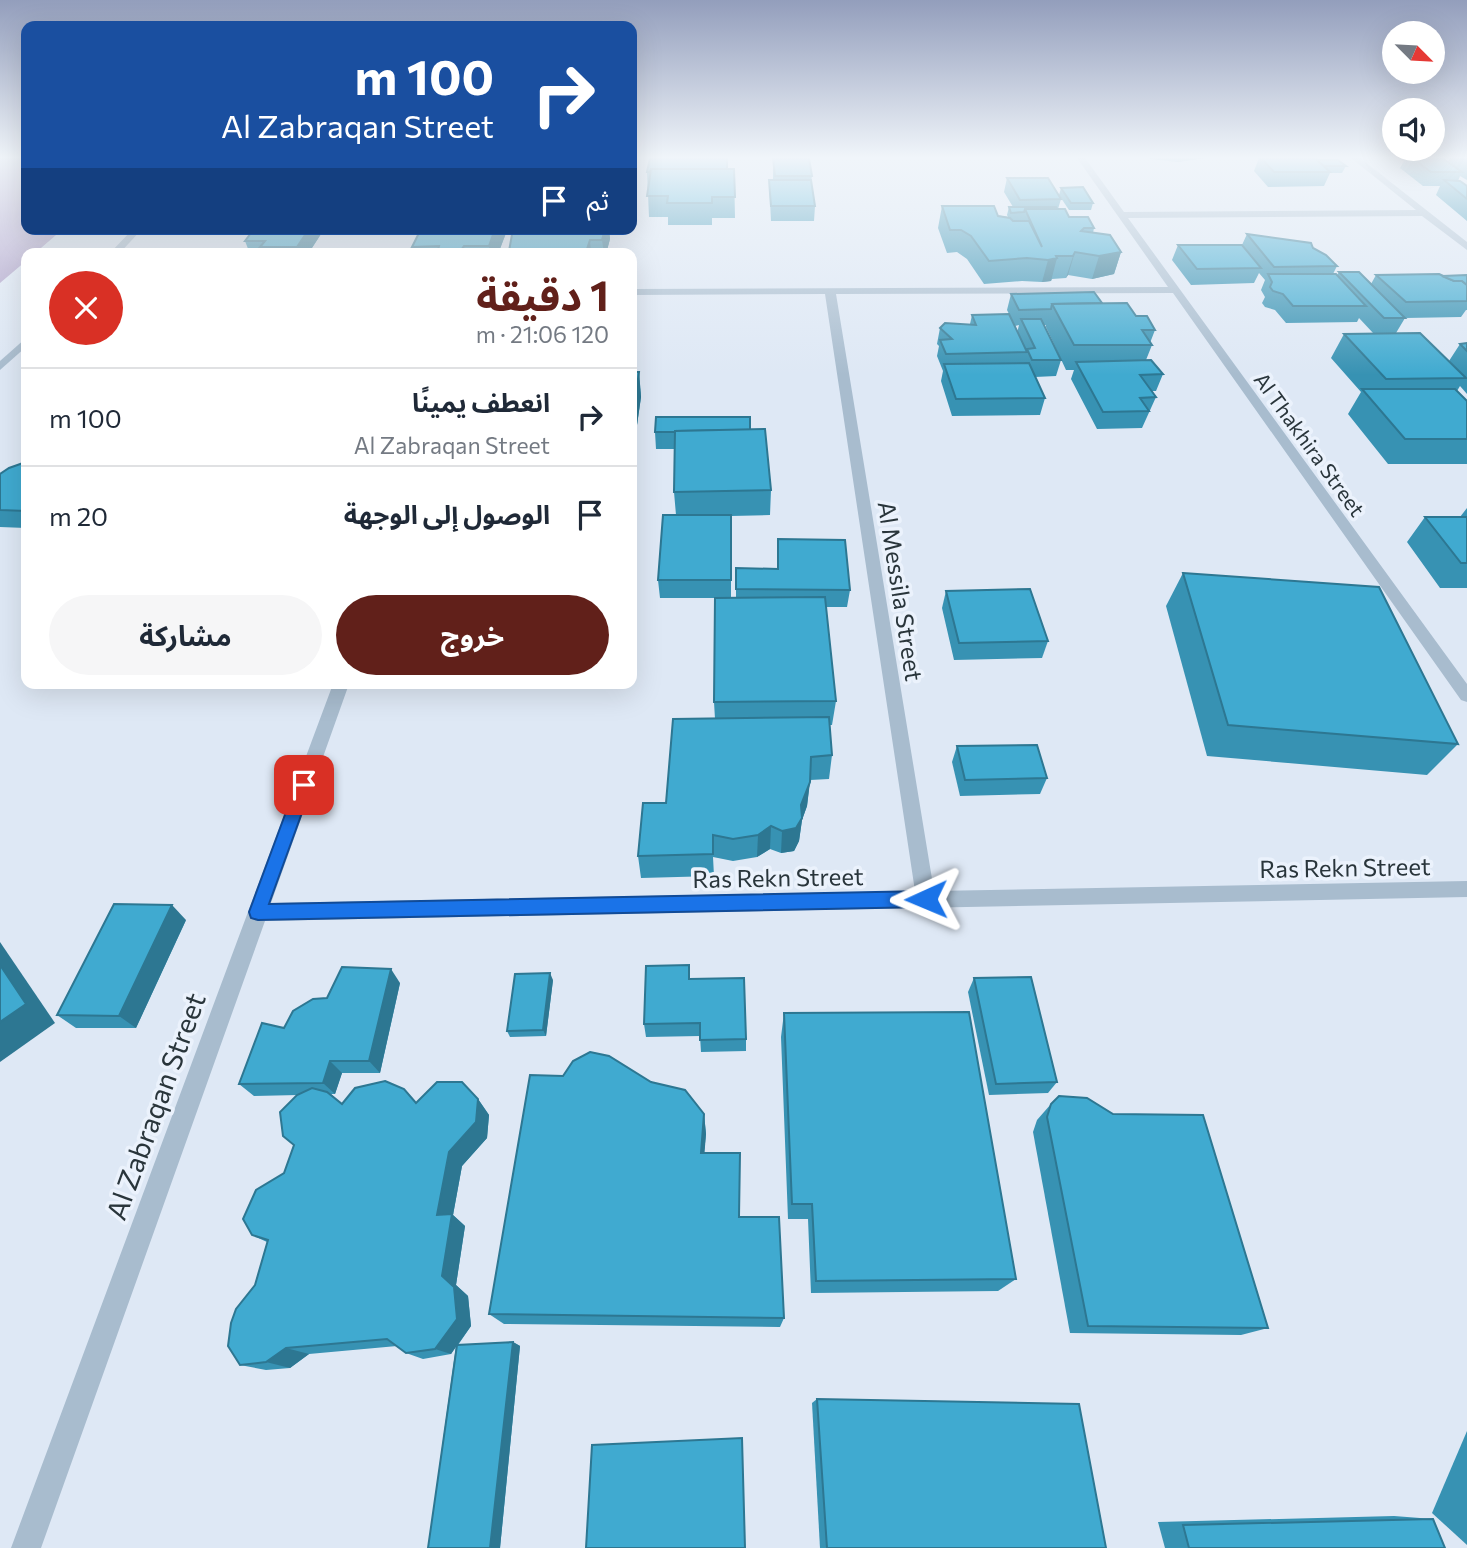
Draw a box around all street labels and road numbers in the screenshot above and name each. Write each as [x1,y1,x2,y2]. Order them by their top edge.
street label: Al Thakhira Street [1249,367,1371,521]
street label: Al Messila Street [872,499,930,683]
street label: Ras Rekn Street [1259,851,1431,883]
street label: Ras Rekn Street [692,861,864,893]
street label: Al Zabraqan Street [98,988,212,1224]

